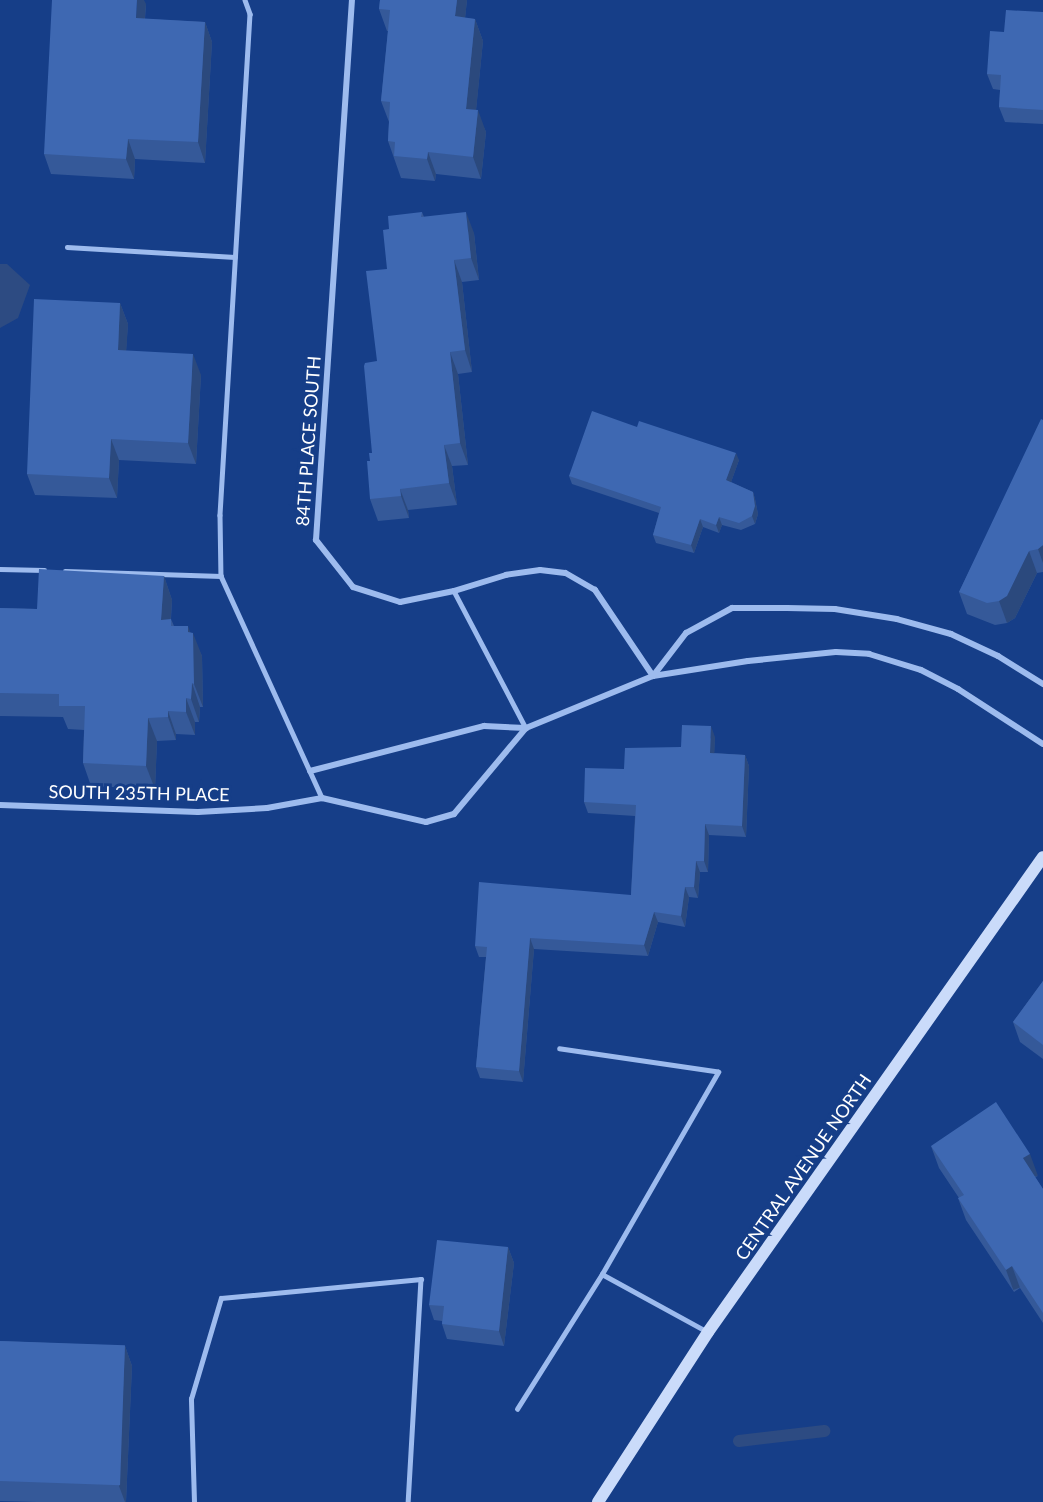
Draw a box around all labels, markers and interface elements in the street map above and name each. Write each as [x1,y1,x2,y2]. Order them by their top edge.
street label: 84TH PLACE SOUTH [291,355,325,527]
street label: SOUTH 235TH PLACE [48,781,230,805]
street label: CENTRAL AVENUE NORTH [730,1069,876,1265]

